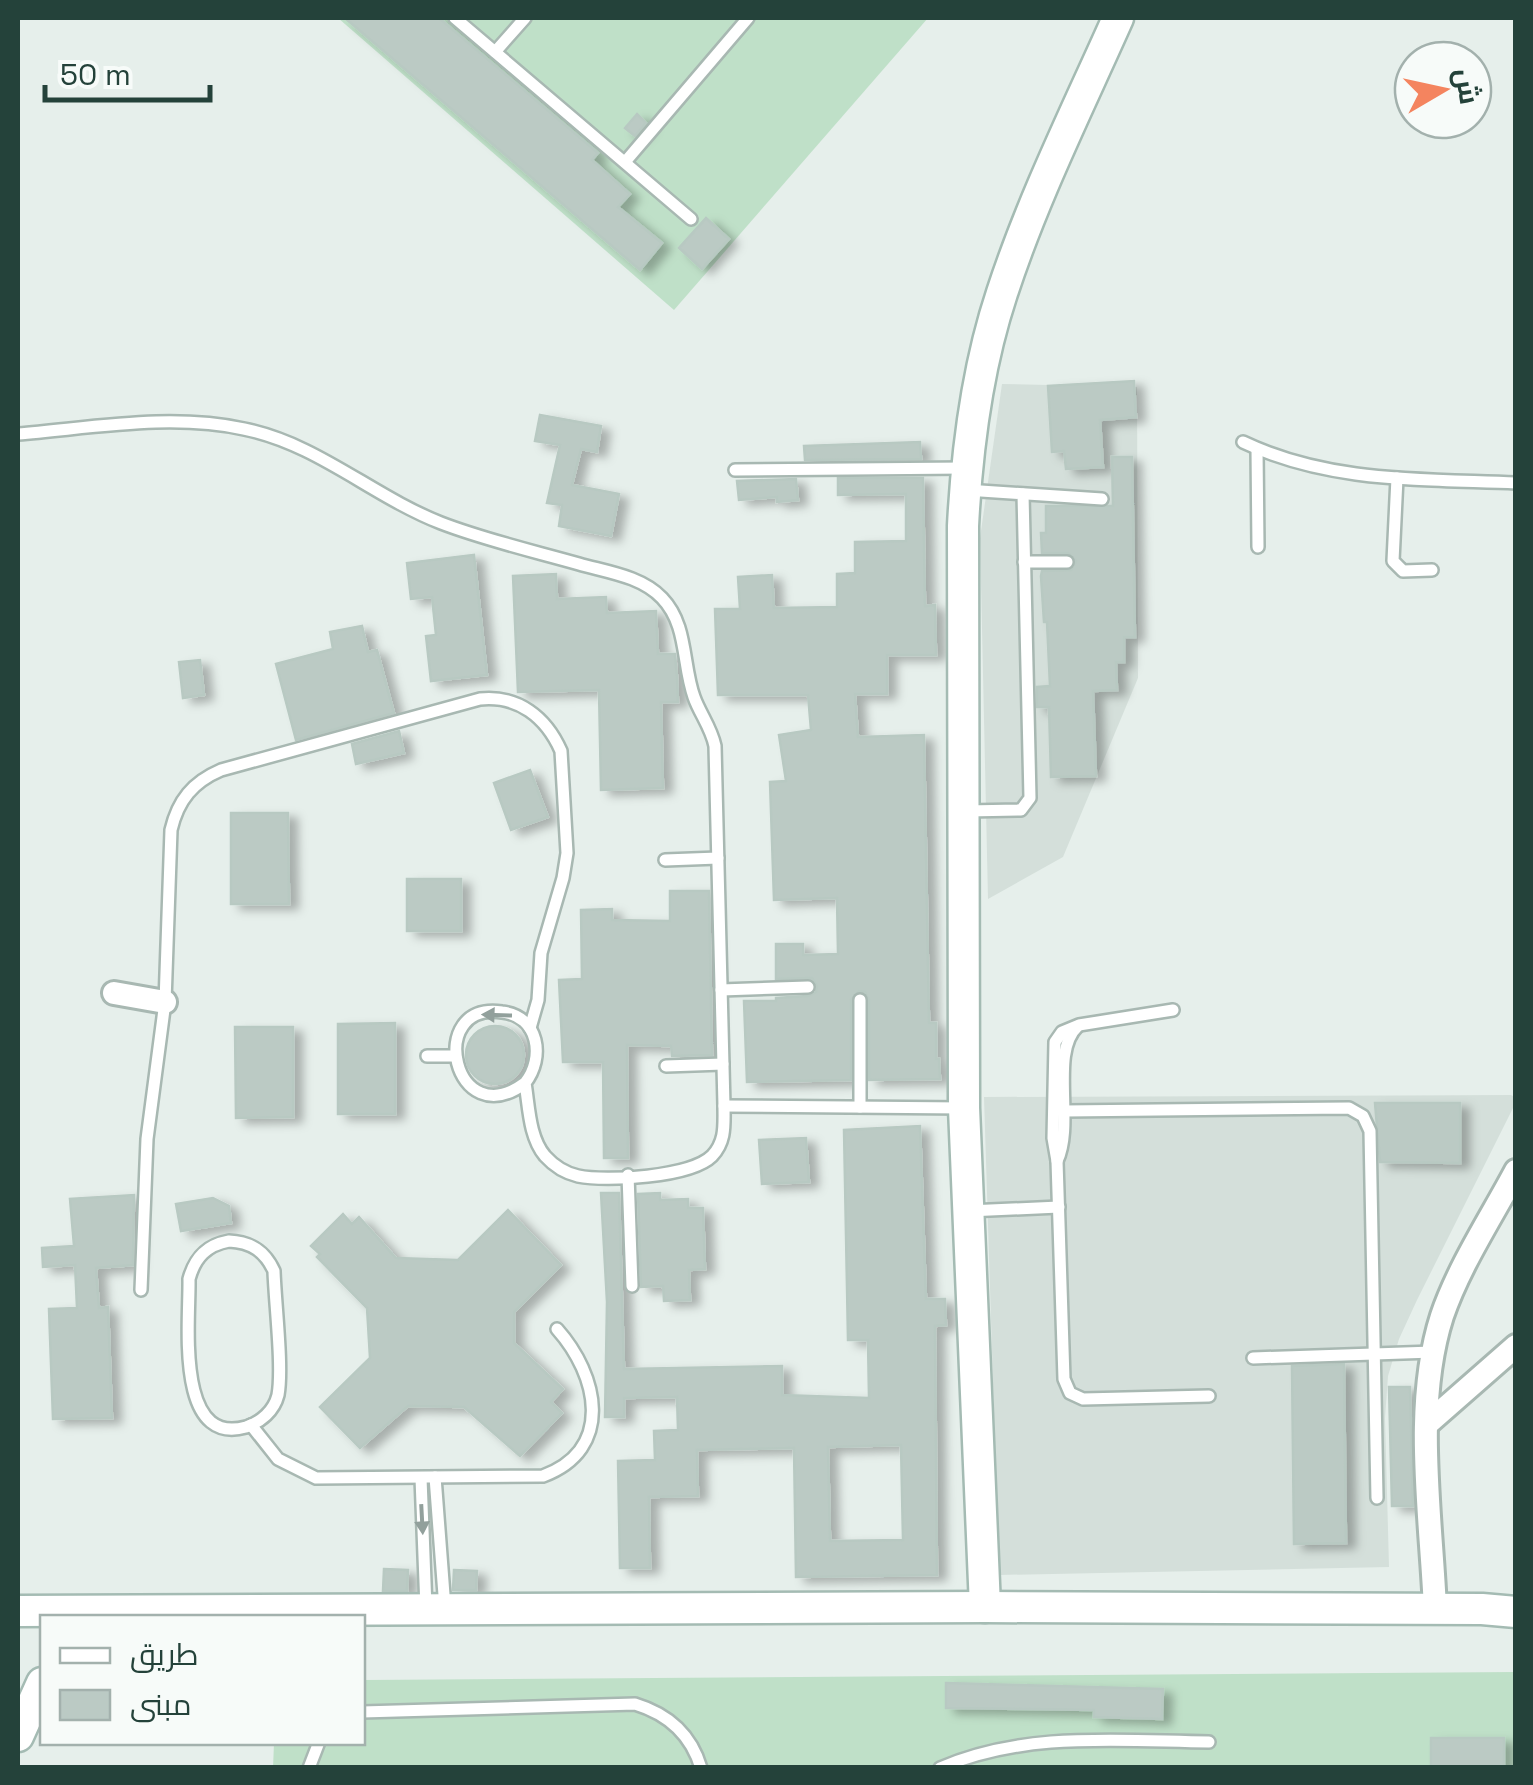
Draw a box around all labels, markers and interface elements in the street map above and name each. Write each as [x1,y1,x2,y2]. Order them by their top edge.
scale bar [45,40,210,102]
north arrow [1393,40,1493,140]
text: 50 m [60,55,131,94]
text: ش [1447,66,1488,107]
one-way arrow [481,1006,513,1022]
one-way arrow [415,1504,431,1536]
legend [40,1615,365,1745]
text: طريق [130,1635,199,1674]
text: مبنى [130,1685,191,1724]

